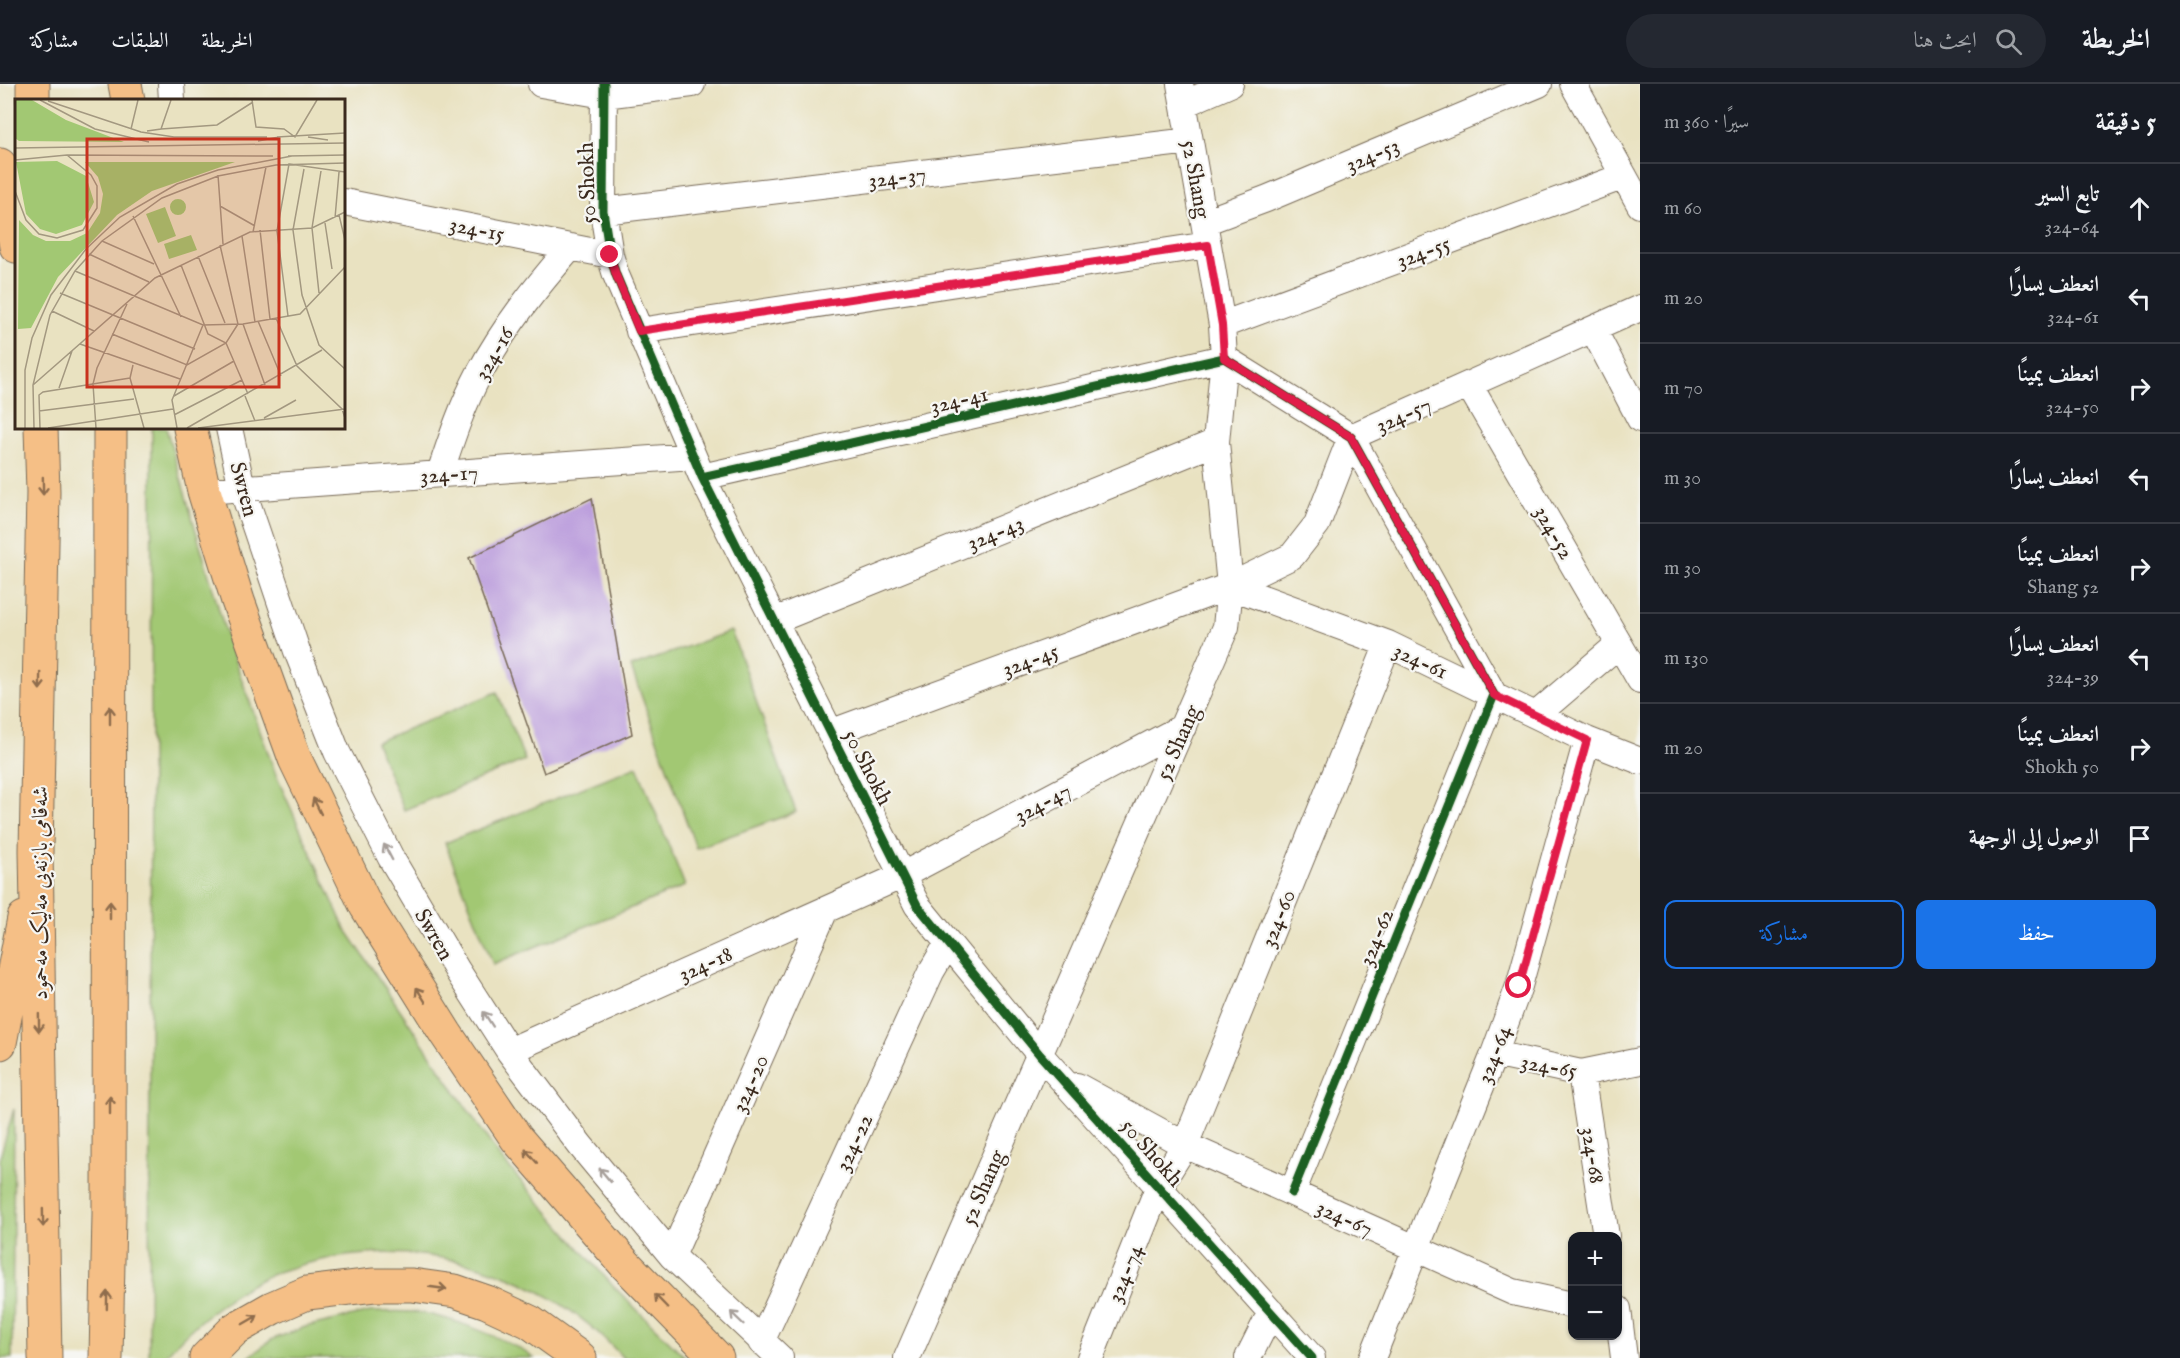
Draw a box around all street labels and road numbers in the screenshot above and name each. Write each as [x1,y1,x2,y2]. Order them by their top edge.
street label: 324-53 [1342,132,1404,180]
street label: 52 Shang [1174,138,1216,222]
street label: 50 Shokh [573,141,603,224]
street label: 324-37 [867,161,928,195]
street label: 324-15 [447,211,507,249]
street label: 324-55 [1393,230,1455,276]
street label: 324-16 [468,322,521,386]
street label: 324-41 [928,381,991,421]
street label: 324-57 [1372,391,1436,440]
street label: Swren [222,459,264,520]
street label: 324-17 [419,459,479,491]
street label: 324-52 [1527,501,1580,565]
street label: 324-43 [963,510,1028,558]
street label: 324-61 [1388,637,1452,687]
street label: 324-45 [999,638,1063,684]
street label: 52 Shang [1150,700,1208,785]
street label: 50 Shokh [836,725,898,811]
street label: 324-47 [1010,777,1076,830]
street label: شەقامی بازنەیی مەلیک مەحمود [27,786,55,1000]
street label: 324-60 [1255,886,1303,952]
street label: Swren [407,904,459,966]
street label: 324-62 [1353,905,1401,970]
street label: 324-18 [674,941,737,989]
street label: 324-64 [1471,1022,1519,1088]
street label: 324-65 [1518,1048,1579,1086]
street label: 324-20 [726,1050,776,1117]
street label: 324-22 [829,1110,880,1176]
street label: 50 Shokh [1114,1113,1189,1194]
street label: 324-68 [1574,1125,1610,1186]
street label: 52 Shang [955,1145,1013,1230]
street label: 324-67 [1311,1194,1377,1244]
street label: 324-74 [1102,1240,1150,1307]

